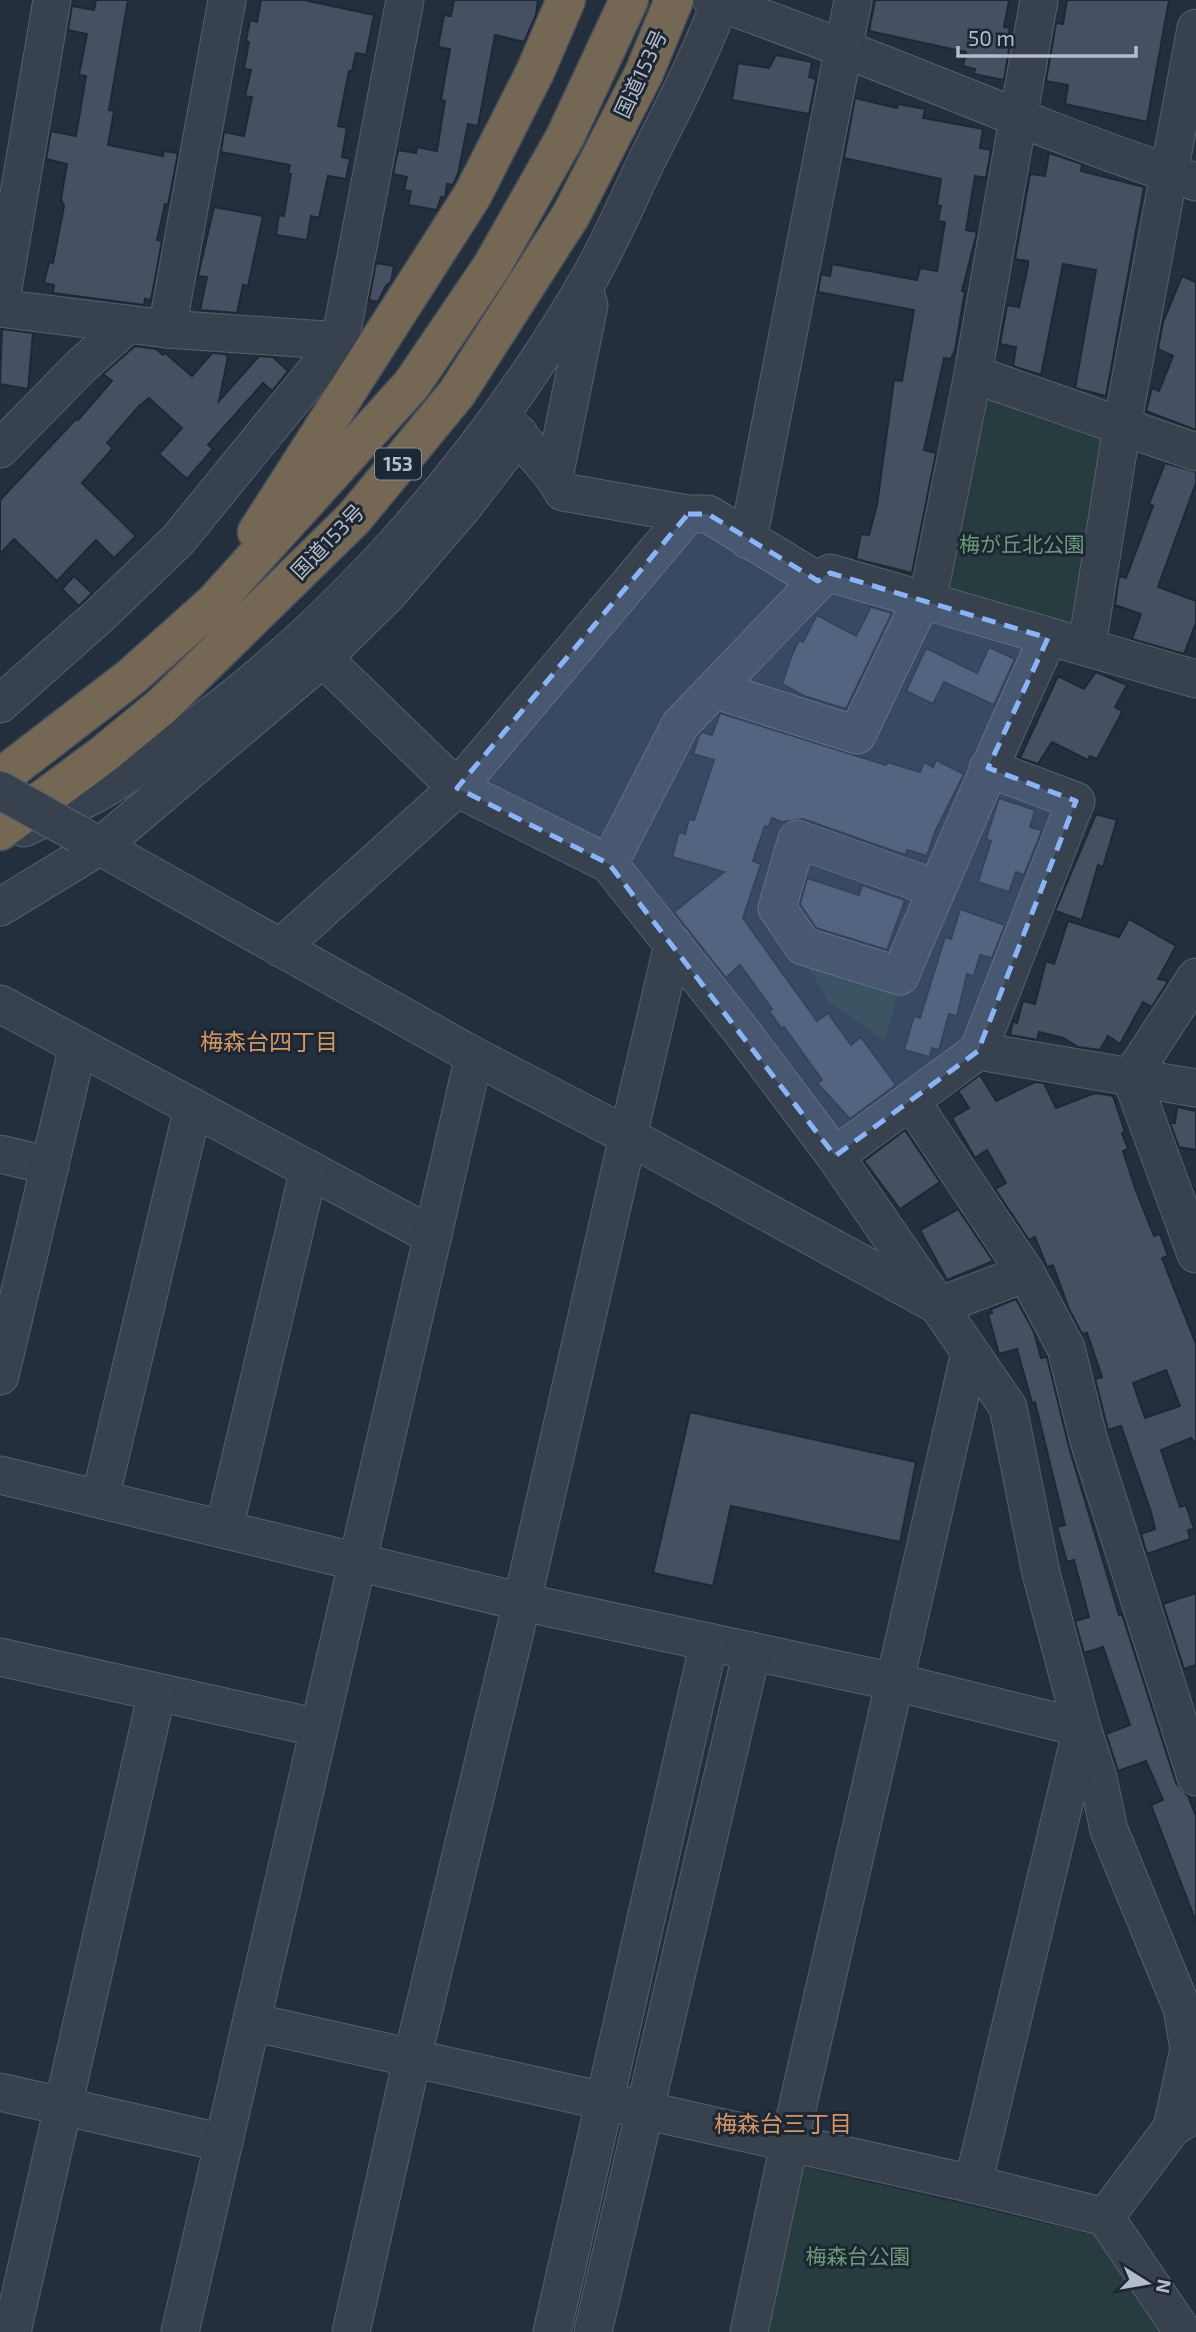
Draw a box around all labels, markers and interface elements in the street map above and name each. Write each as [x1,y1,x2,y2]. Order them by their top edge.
scale bar [958,14,1136,58]
street label: 国道153号 [608,25,671,121]
text: 50 m [968,25,1015,50]
road number: 153 [375,449,421,480]
street label: 国道153号 [285,498,369,584]
park label: 梅が丘北公園 [959,531,1085,556]
district label: 梅森台四丁目 [200,1027,338,1055]
district label: 梅森台三丁目 [714,2109,852,2137]
park label: 梅森台公園 [806,2243,911,2268]
north arrow [1112,2248,1182,2318]
text: N [1152,2277,1177,2295]

